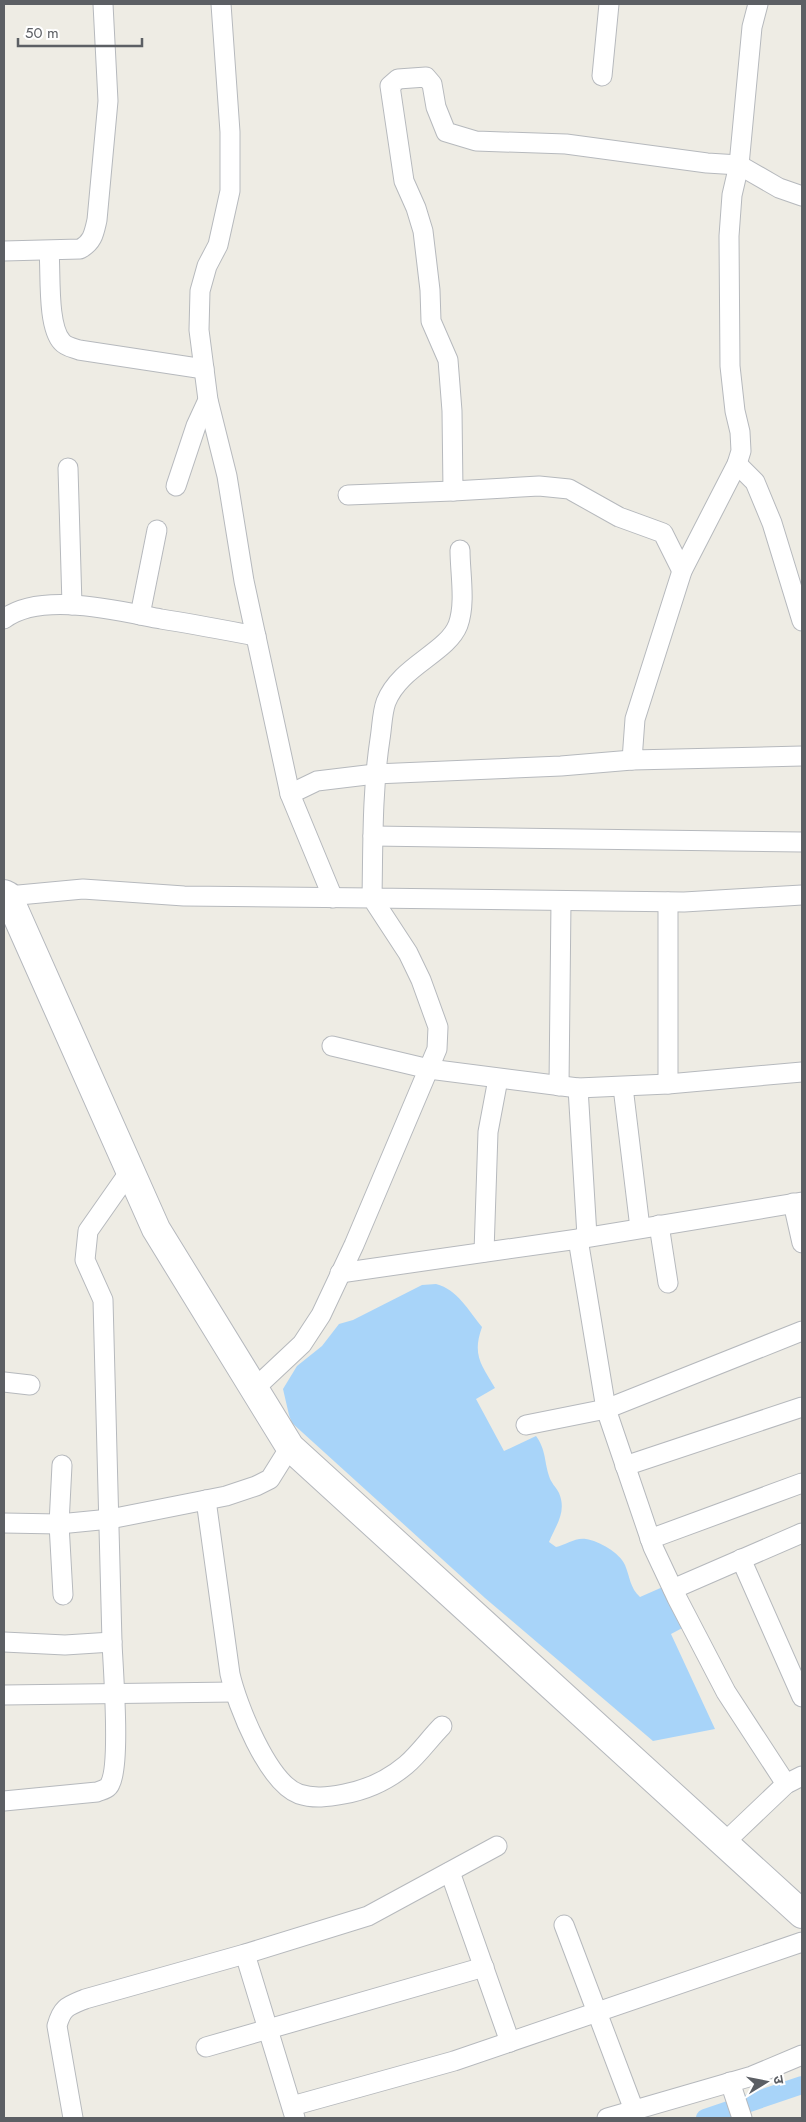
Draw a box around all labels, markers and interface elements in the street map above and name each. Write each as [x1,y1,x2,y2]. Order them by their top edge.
scale bar [18,15,141,47]
text: 50 m [25,22,59,44]
north arrow [741,2057,791,2107]
text: उ [768,2074,790,2086]

